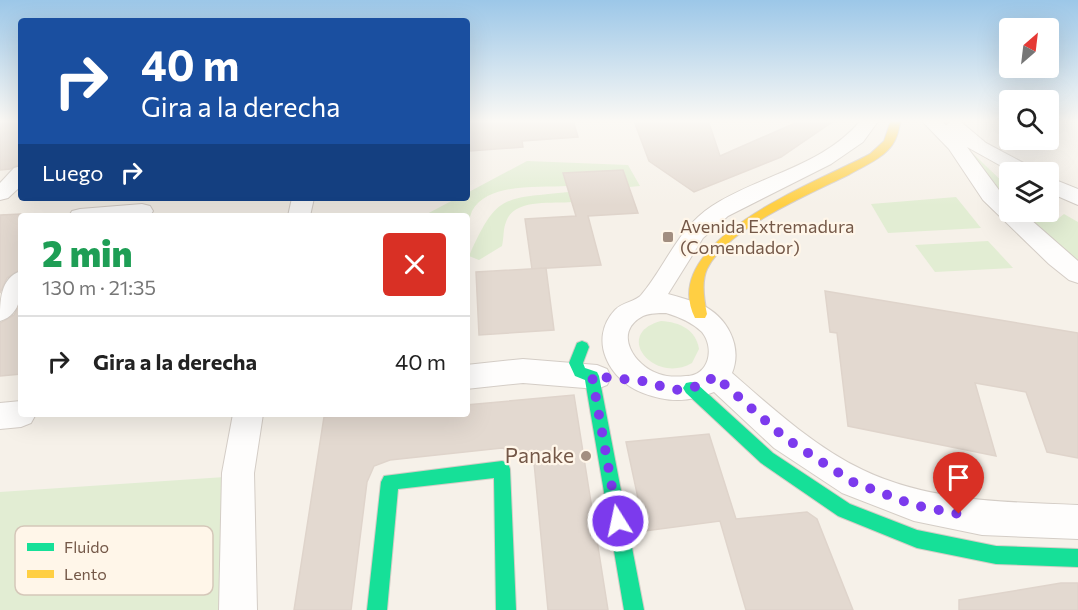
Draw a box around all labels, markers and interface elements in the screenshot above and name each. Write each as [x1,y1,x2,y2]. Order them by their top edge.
north arrow [999,18,1059,78]
map controls [999,18,1059,222]
text: 40 m [141,38,239,90]
icon: right [42,42,120,120]
text: Gira a la derecha [141,90,340,123]
button: search [999,90,1059,150]
icon: right [115,156,148,189]
text: Luego [42,159,103,186]
button: layers [999,162,1059,222]
place label: Avenida Extremadura (Comendador) [680,215,854,258]
text: 2 min [42,230,132,274]
marker: Avenida Extremadura (Comendador) [661,230,675,244]
button: close [383,233,446,296]
text: 130 m · 21:35 [42,275,156,299]
icon: right [42,345,75,378]
text: Gira a la derecha [93,348,257,375]
text: 40 m [395,348,446,375]
place label: Panake [505,442,574,467]
marker: Panake [579,449,593,463]
pin [933,452,984,514]
icon: arrive [942,461,975,494]
position arrow [586,489,650,553]
legend [15,526,213,595]
text: Fluido [64,537,109,556]
text: Lento [64,564,107,583]

